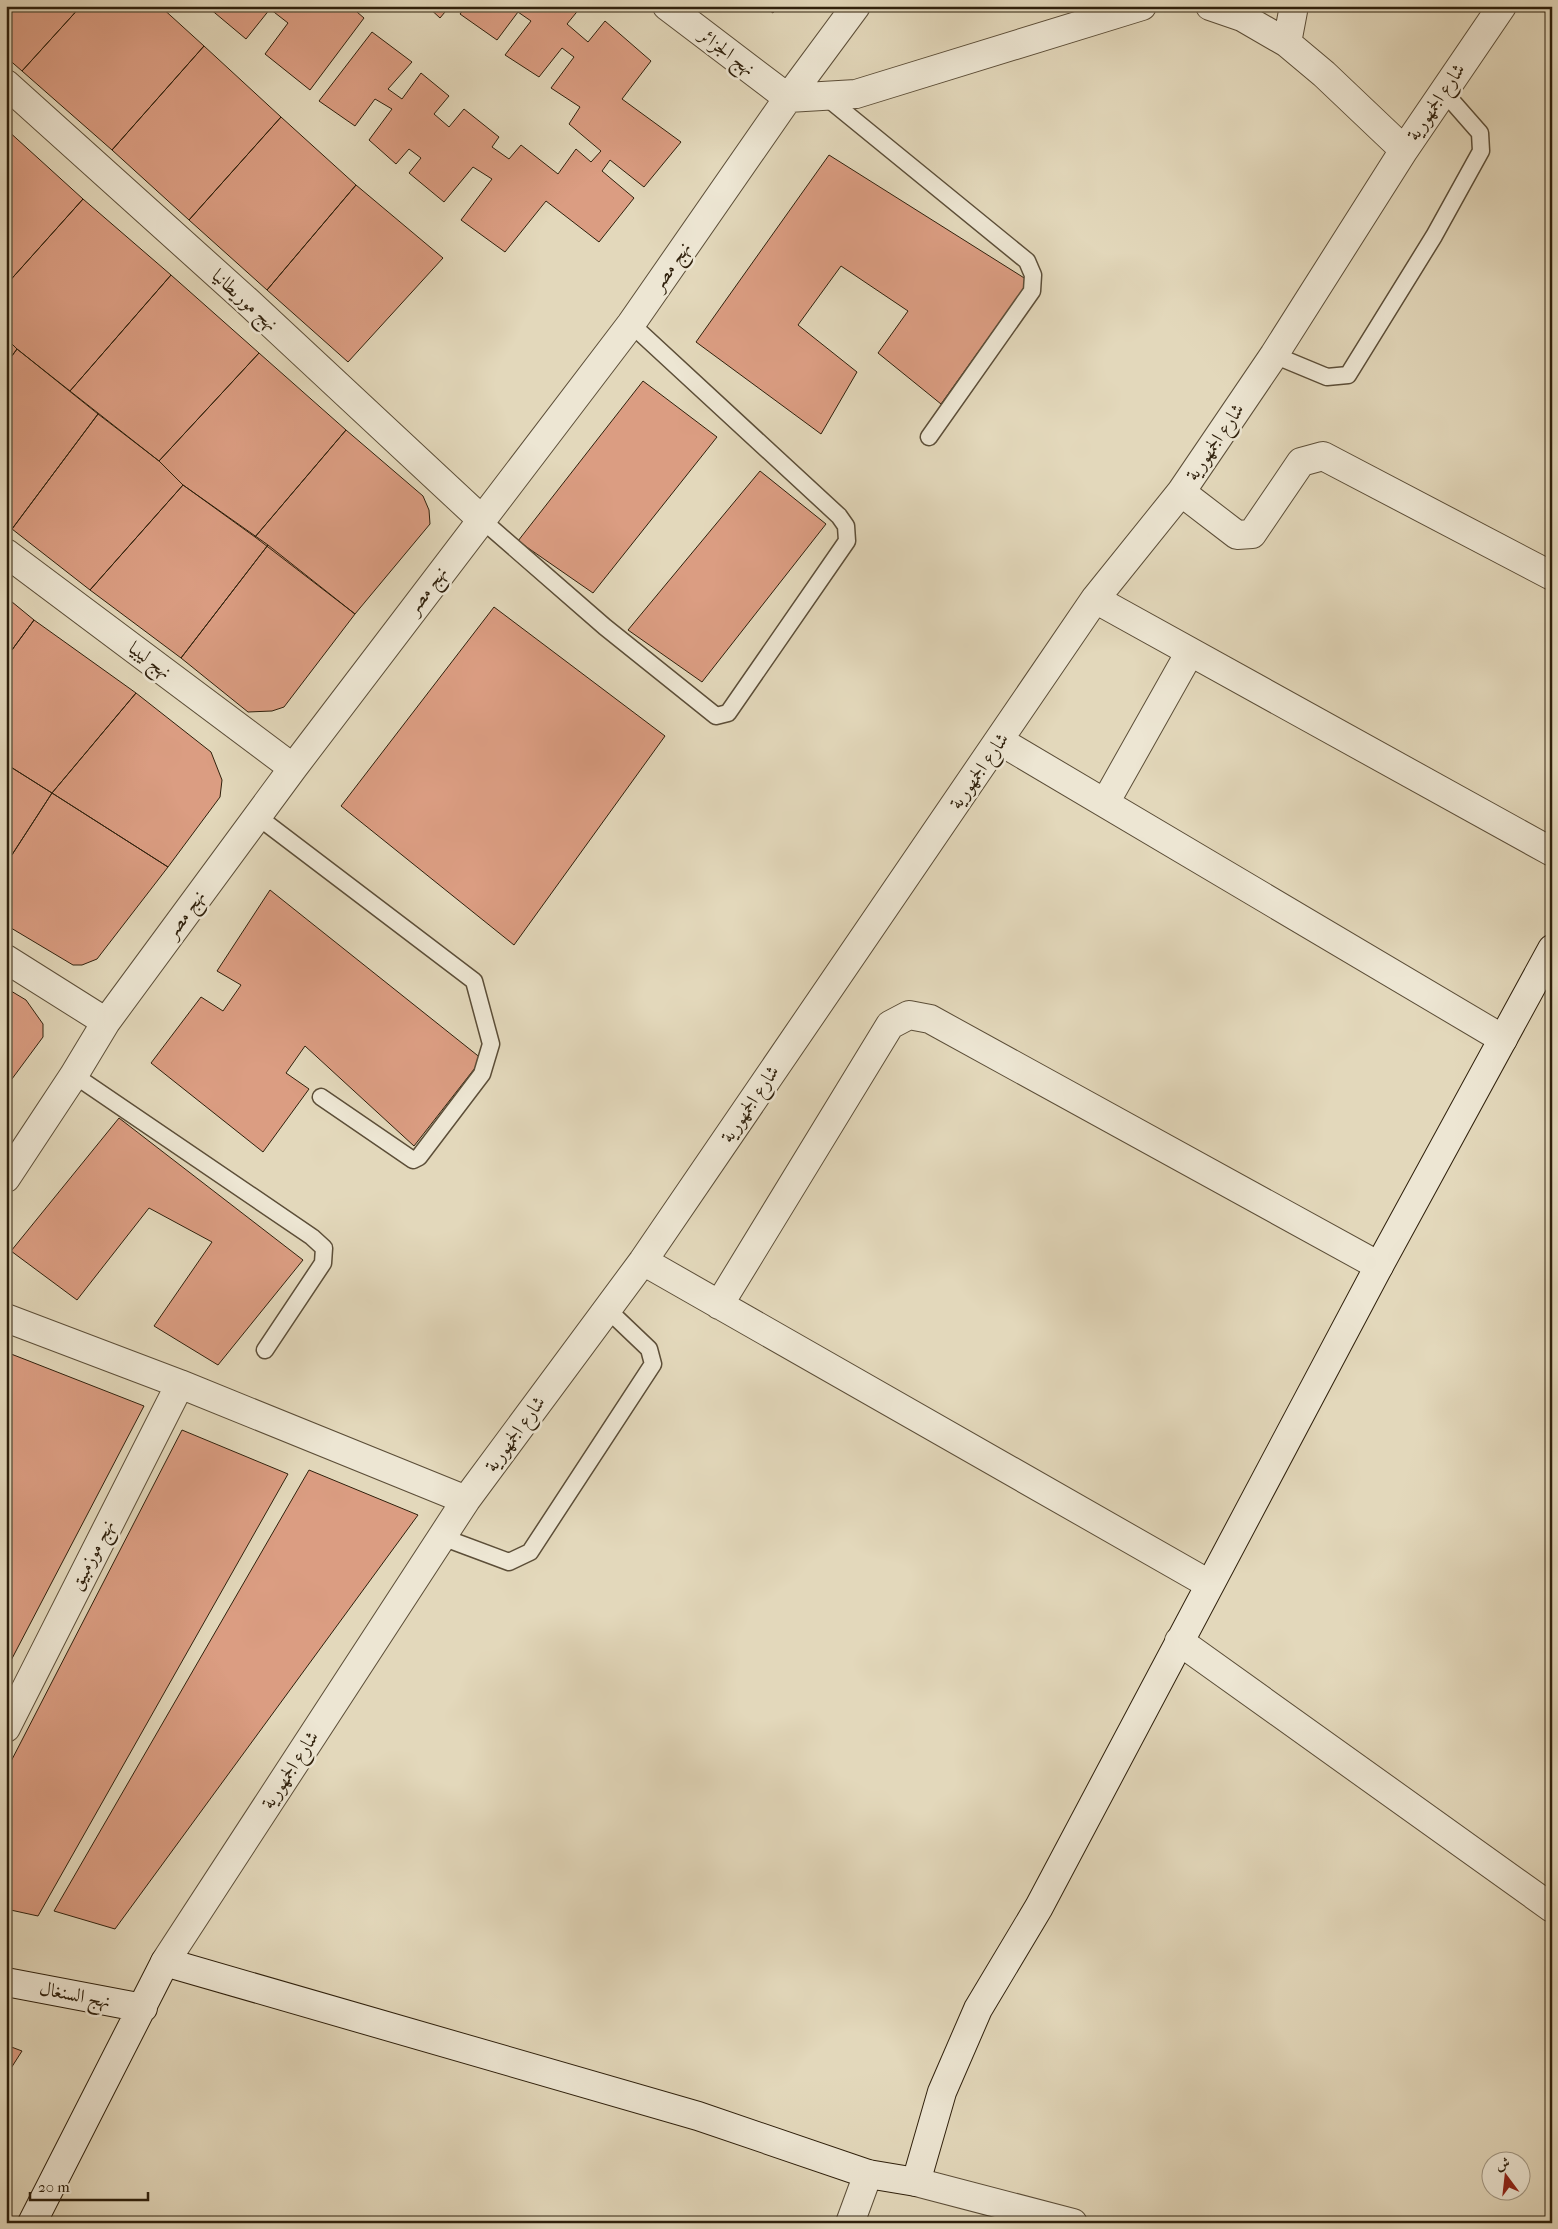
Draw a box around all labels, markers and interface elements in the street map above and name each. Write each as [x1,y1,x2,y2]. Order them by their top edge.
street label: نهج الجزائر [690,23,759,85]
street label: شارع الجمهورية [1402,59,1473,147]
street label: نهج مصر [645,238,700,299]
street label: نهج موريطانيا [203,265,283,340]
street label: شارع الجمهورية [1181,399,1252,487]
street label: نهج مصر [401,562,457,623]
street label: نهج ليبيا [121,637,176,688]
street label: شارع الجمهورية [945,729,1017,816]
street label: نهج مصر [159,886,215,947]
street label: شارع الجمهورية [716,1061,787,1149]
street label: شارع الجمهورية [480,1392,553,1478]
street label: نهج موزمبيق [65,1516,124,1597]
street label: شارع الجمهورية [257,1727,327,1815]
street label: نهج السنغال [36,1977,112,2019]
north arrow [1480,2152,1530,2202]
text: ش [1494,2154,1512,2174]
scale bar [30,2169,148,2201]
text: 20 m [38,2178,70,2196]

